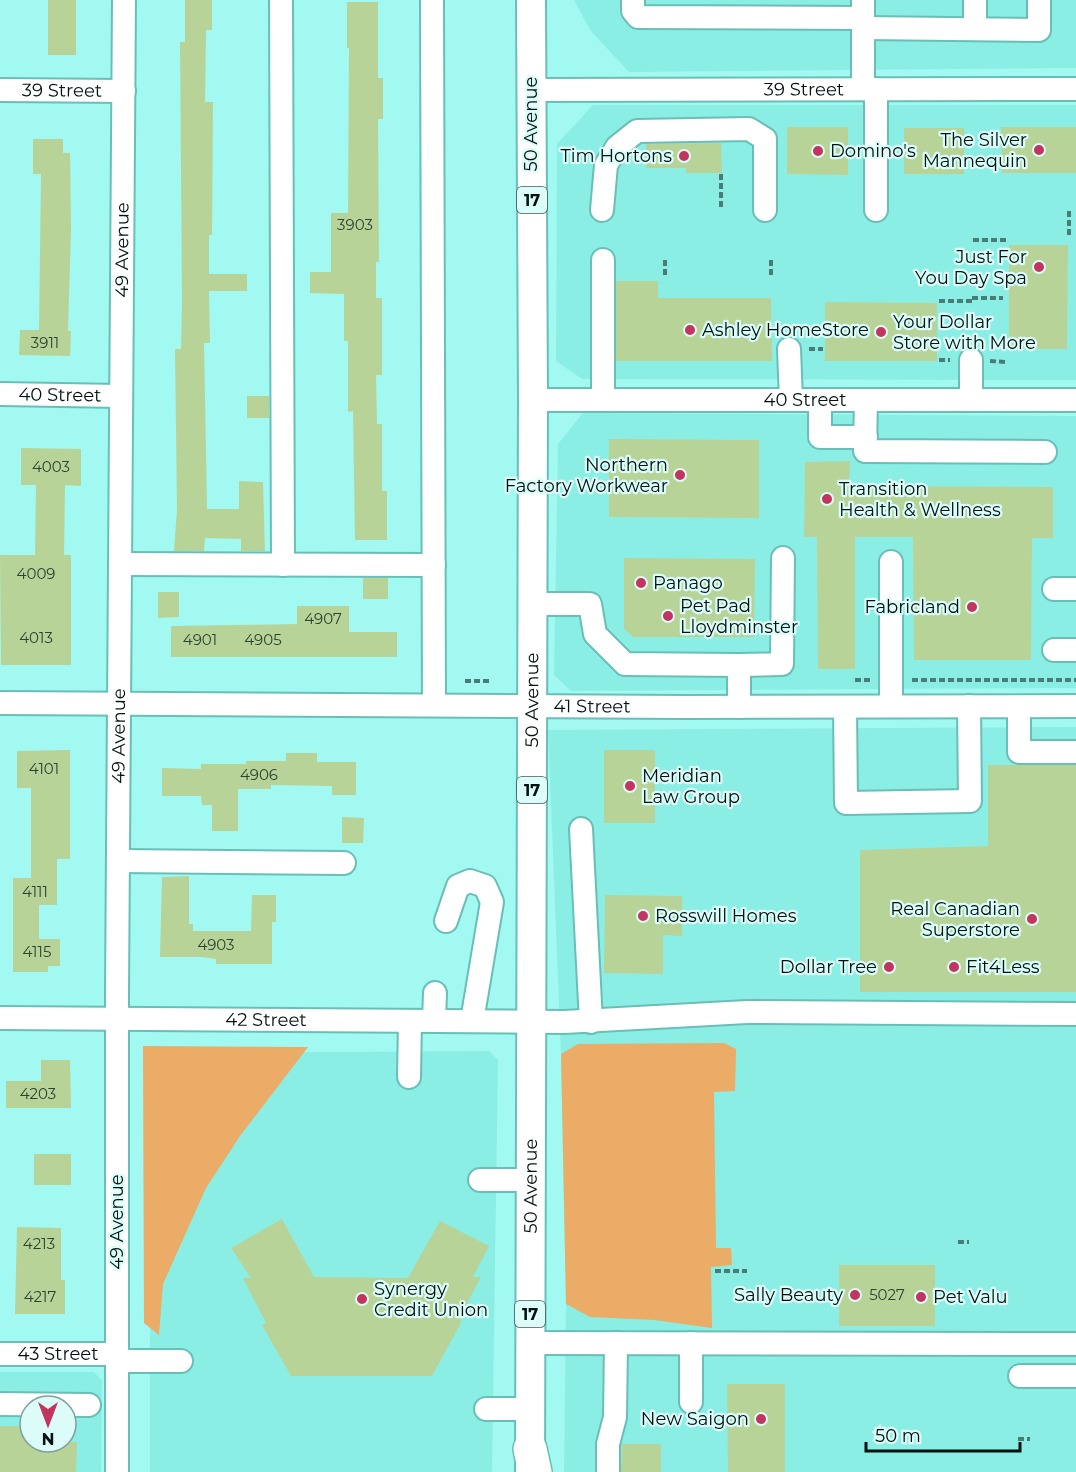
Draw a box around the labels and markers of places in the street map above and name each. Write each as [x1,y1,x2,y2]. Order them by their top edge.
place label: The Silver Mannequin [923,129,1027,172]
place label: Domino's [830,140,916,162]
marker: The Silver Mannequin [1032,143,1046,157]
marker: Domino's [811,144,825,158]
place label: Tim Hortons [560,145,672,167]
marker: Tim Hortons [677,149,691,163]
place label: Just For You Day Spa [915,246,1027,289]
marker: Just For You Day Spa [1032,260,1046,274]
place label: Your Dollar Store with More [893,311,1036,354]
place label: Ashley HomeStore [702,319,869,341]
marker: Ashley HomeStore [683,323,697,337]
marker: Your Dollar Store with More [874,325,888,339]
place label: Northern Factory Workwear [505,454,668,497]
marker: Northern Factory Workwear [673,468,687,482]
place label: Transition Health & Wellness [839,478,1001,521]
marker: Transition Health & Wellness [820,492,834,506]
place label: Panago [653,572,723,594]
marker: Panago [634,576,648,590]
place label: Pet Pad Lloydminster [680,595,798,638]
place label: Fabricland [864,596,960,618]
marker: Fabricland [965,600,979,614]
marker: Pet Pad Lloydminster [661,609,675,623]
place label: Meridian Law Group [642,765,740,808]
marker: Meridian Law Group [623,779,637,793]
place label: Real Canadian Superstore [890,898,1020,941]
place label: Rosswill Homes [655,905,797,927]
marker: Rosswill Homes [636,909,650,923]
marker: Real Canadian Superstore [1025,912,1039,926]
place label: Dollar Tree [780,956,877,978]
place label: Fit4Less [966,956,1040,978]
marker: Dollar Tree [882,960,896,974]
marker: Fit4Less [947,960,961,974]
place label: Synergy Credit Union [374,1278,488,1321]
place label: Sally Beauty [734,1284,843,1306]
place label: Pet Valu [933,1286,1008,1308]
marker: Sally Beauty [848,1288,862,1302]
marker: Pet Valu [914,1290,928,1304]
marker: Synergy Credit Union [355,1292,369,1306]
place label: New Saigon [641,1408,749,1430]
marker: New Saigon [754,1412,768,1426]

